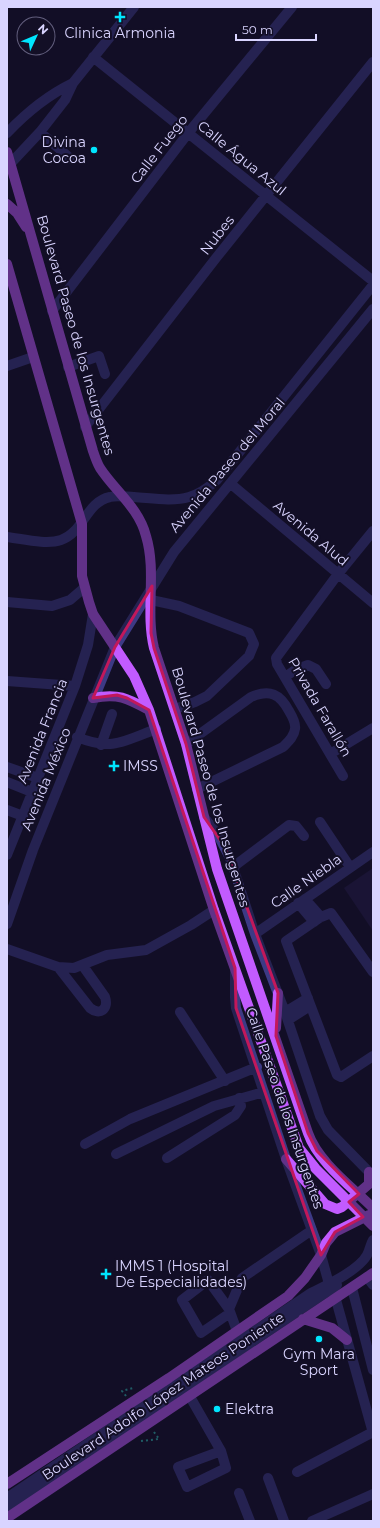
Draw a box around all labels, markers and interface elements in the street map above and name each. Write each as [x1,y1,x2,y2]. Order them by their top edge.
marker: Clinica Armonia [114,11,126,23]
north arrow [16,16,56,56]
scale bar [236,16,316,42]
text: N [35,21,51,37]
text: 50 m [242,22,273,37]
place label: Clinica Armonia [64,24,176,42]
street label: Calle Fuego [126,111,192,187]
street label: Calle Água Azul [194,117,290,199]
place label: Divina Cocoa [42,133,86,167]
marker: Divina Cocoa [89,145,99,155]
street label: Nubes [196,211,238,258]
street label: Boulevard Paseo de los Insurgentes [33,213,119,457]
street label: Avenida Paseo del Moral [165,394,289,536]
street label: Avenida Alud [270,496,352,570]
street label: Privada Farallón [284,654,356,760]
street label: Boulevard Paseo de los Insurgentes [168,665,254,909]
street label: Avenida Francia [13,676,71,786]
street label: Avenida México [17,725,75,833]
place label: IMSS [123,757,158,775]
marker: IMSS [108,760,120,772]
street label: Calle Niebla [267,850,345,912]
street label: Calle Paseo de los Insurgentes [242,1005,328,1211]
place label: IMMS 1 (Hospital De Especialidades) [115,1257,247,1291]
marker: IMMS 1 (Hospital De Especialidades) [100,1268,112,1280]
street label: Boulevard Adolfo López Mateos Poniente [39,1308,287,1484]
marker: Gym Mara Sport [314,1334,324,1344]
place label: Gym Mara Sport [283,1345,355,1379]
place label: Elektra [225,1400,274,1418]
marker: Elektra [212,1404,222,1414]

